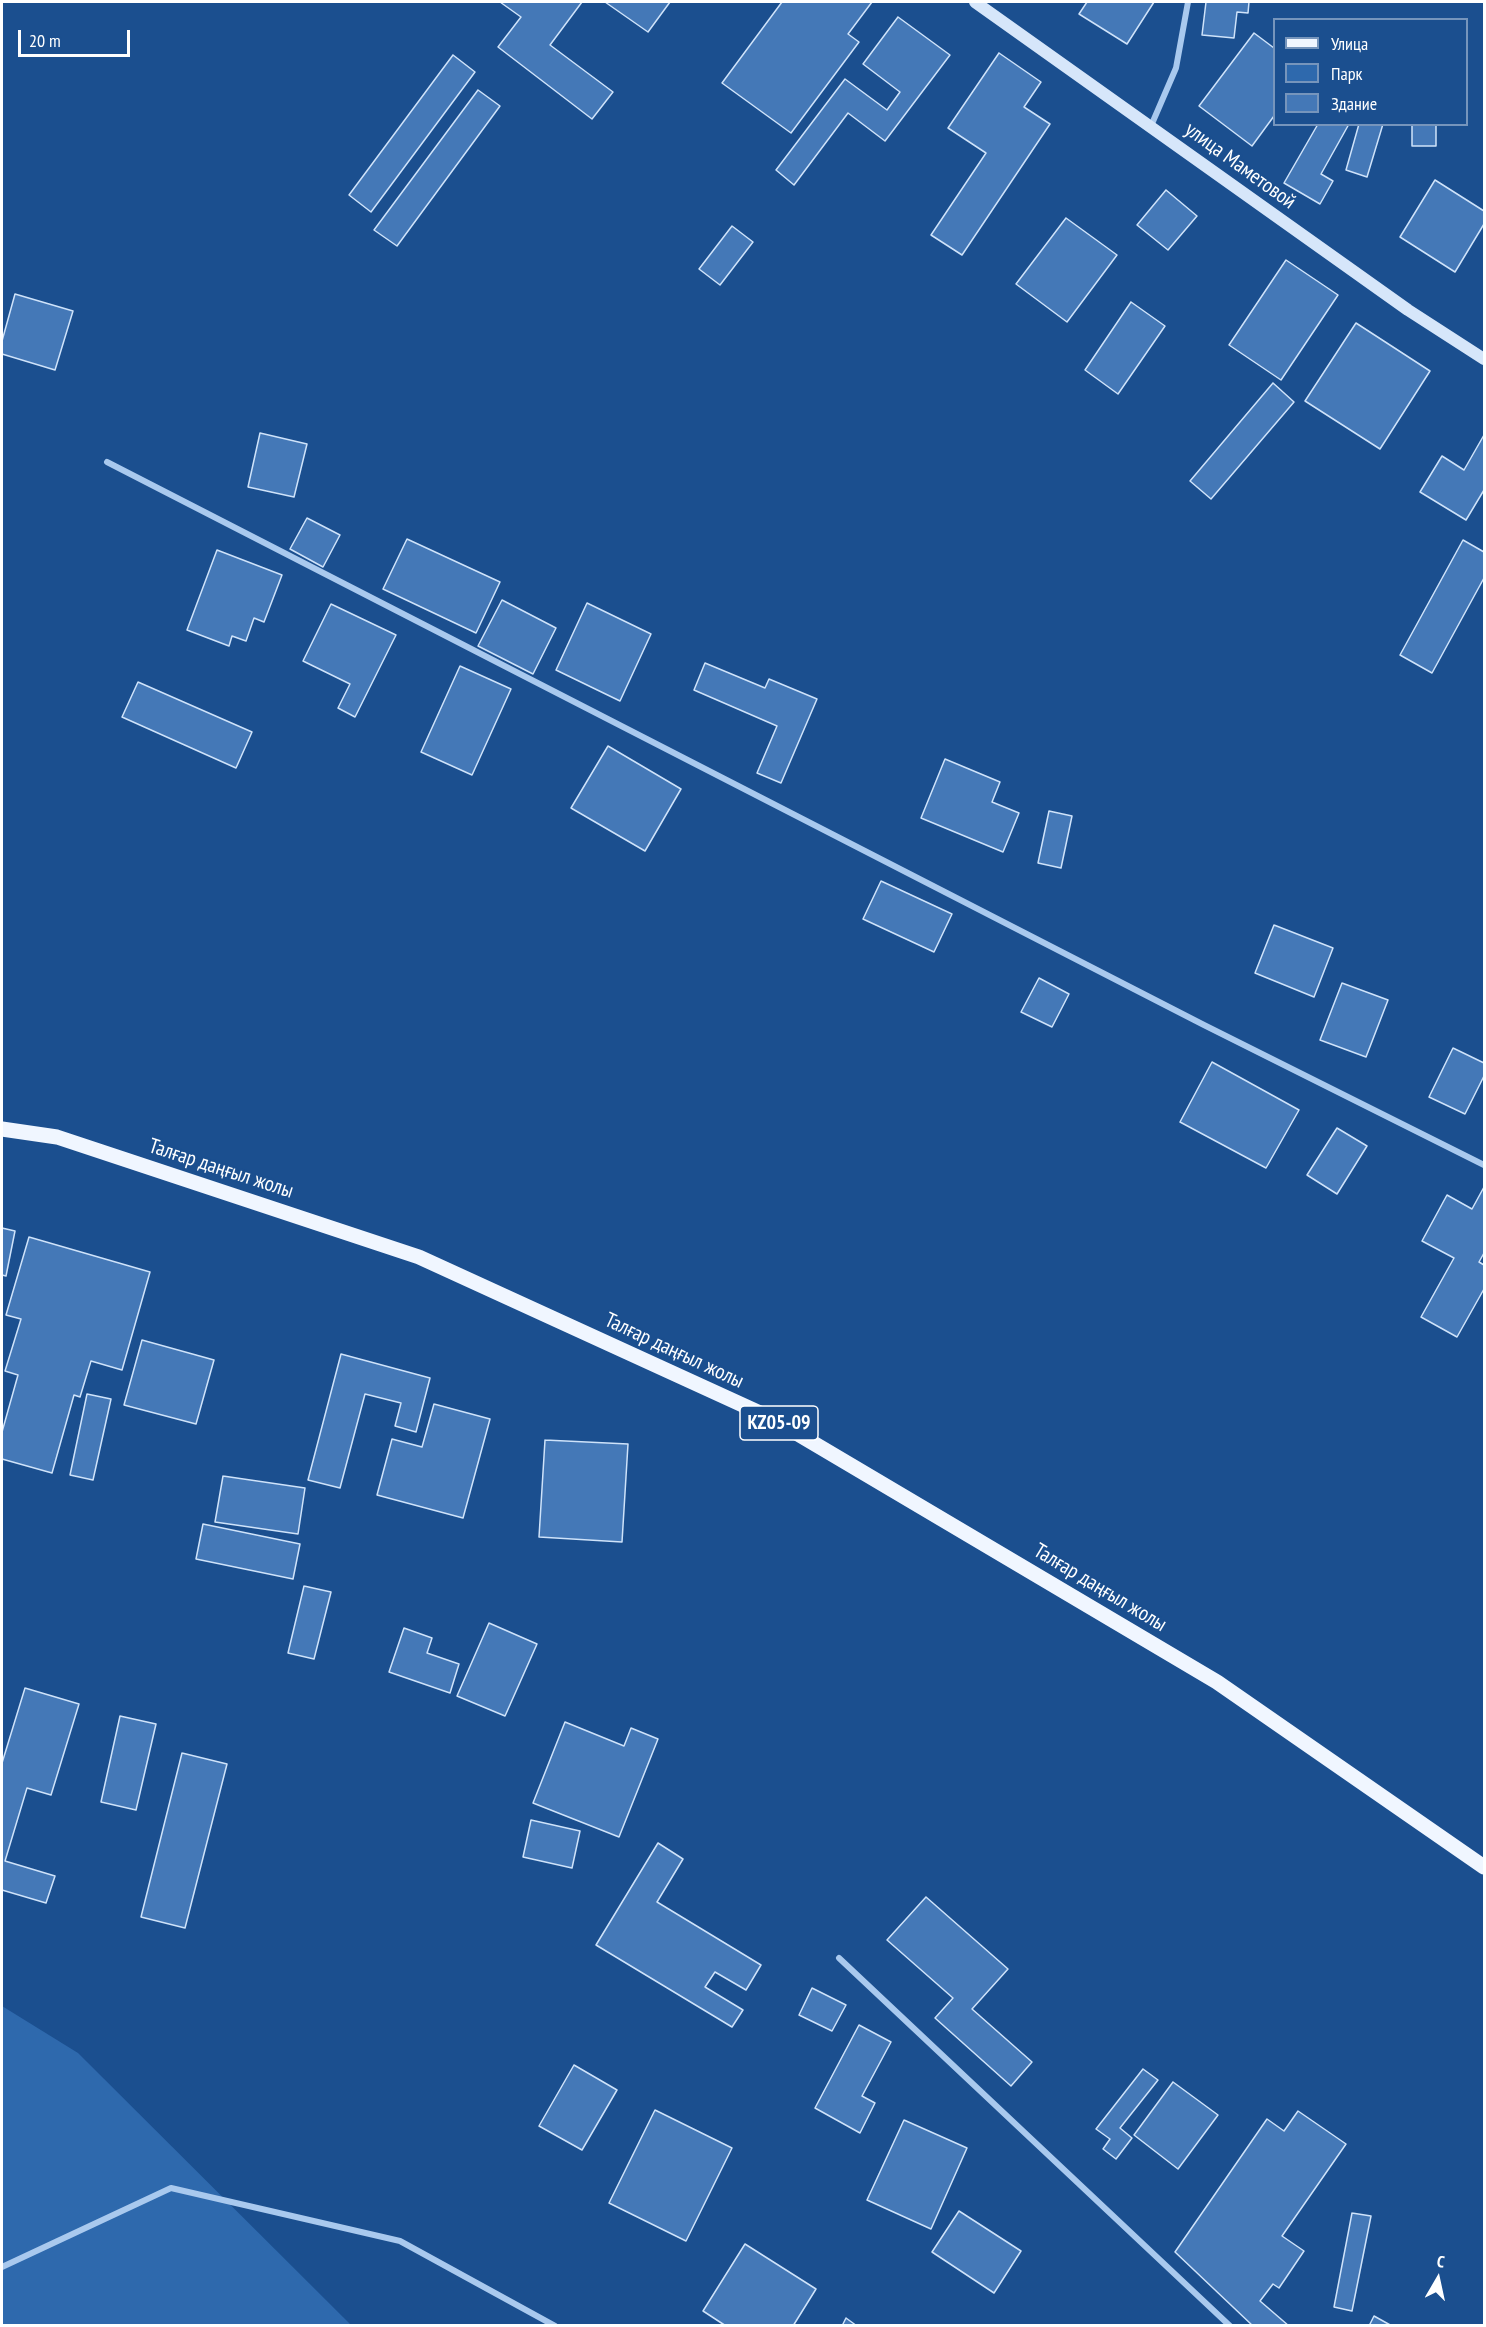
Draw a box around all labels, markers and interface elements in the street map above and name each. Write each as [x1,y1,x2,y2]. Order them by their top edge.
scale bar [21,18,134,56]
legend [1273,18,1468,126]
text: 20 m [29,29,61,52]
text: Улица [1331,32,1368,55]
text: Парк [1331,62,1362,85]
text: Здание [1331,92,1377,115]
street label: улица Маметовой [1180,117,1300,215]
street label: Талғар даңғыл жолы [146,1134,296,1204]
street label: Талғар даңғыл жолы [600,1308,748,1394]
road number: KZ05-09 [740,1406,818,1440]
street label: Талғар даңғыл жолы [1029,1538,1171,1638]
north arrow [1408,2249,1468,2309]
text: С [1436,2251,1446,2272]

